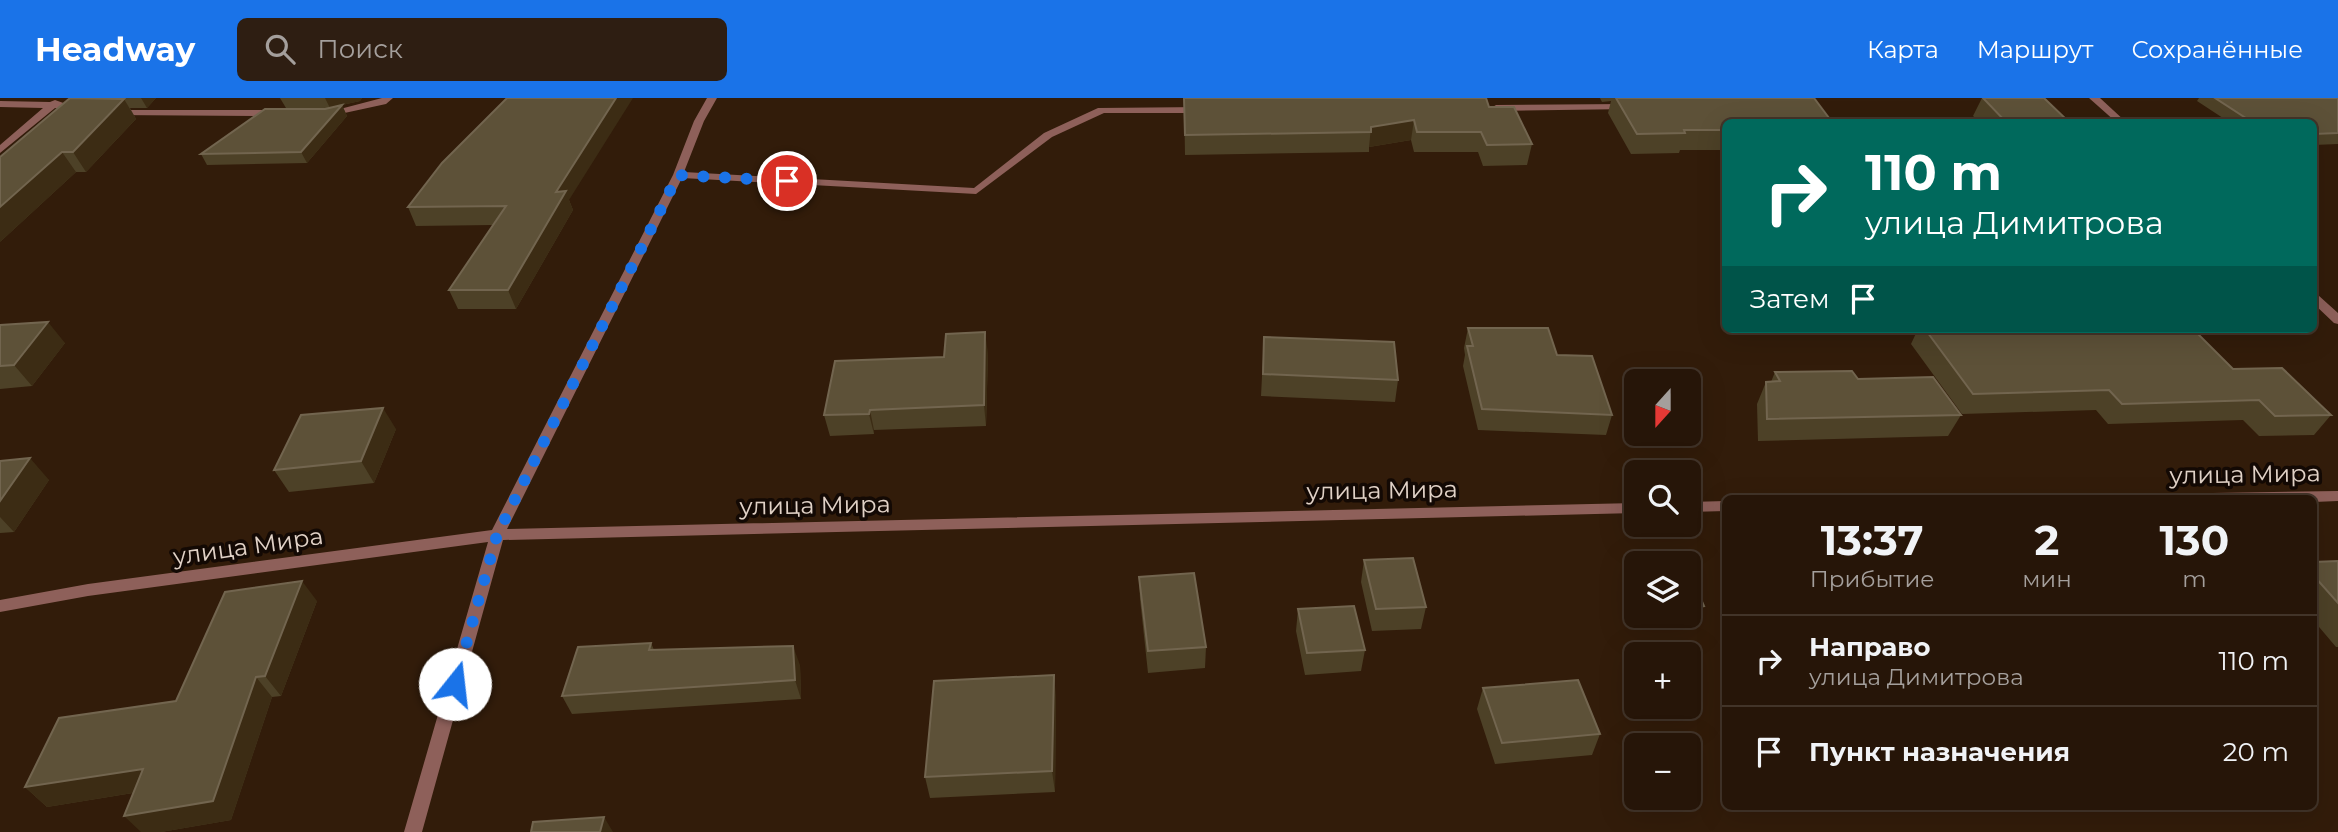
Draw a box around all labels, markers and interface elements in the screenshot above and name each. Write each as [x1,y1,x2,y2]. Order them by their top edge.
search box [237,18,727,81]
text: Headway [35,29,195,69]
icon: search [261,30,299,68]
text: Поиск [317,33,403,65]
text: Карта [1867,35,1939,64]
text: Маршрут [1977,35,2093,64]
text: Сохранённые [2131,35,2303,64]
text: 110 m [1865,143,2002,202]
icon: right [1750,147,1841,238]
pin [757,151,817,211]
icon: arrive [768,162,806,200]
text: улица Димитрова [1865,203,2164,242]
icon: arrive [1844,280,1882,318]
text: Затем [1750,283,1830,315]
north arrow [1624,369,1701,446]
map controls [1624,369,1701,810]
street label: улица Мира [2168,458,2321,490]
button: search [1624,460,1701,537]
street label: улица Мира [1305,474,1458,506]
street label: улица Мира [738,489,891,521]
text: 13:37 [1821,514,1924,566]
text: 2 [2035,514,2059,566]
text: 130 [2159,514,2229,566]
street label: улица Мира [170,521,325,571]
button: layers [1624,551,1701,628]
text: Прибытие [1810,565,1934,593]
text: мин [2022,565,2072,593]
text: m [2182,565,2207,593]
text: Направо [1809,631,1930,663]
button: + [1624,642,1701,719]
icon: right [1750,642,1788,680]
text: 110 m [2219,645,2289,677]
position arrow [418,647,492,721]
text: улица Димитрова [1809,663,2024,691]
button: − [1624,733,1701,810]
icon: arrive [1750,733,1788,771]
text: Пункт назначения [1809,736,2070,768]
text: 20 m [2223,736,2289,768]

